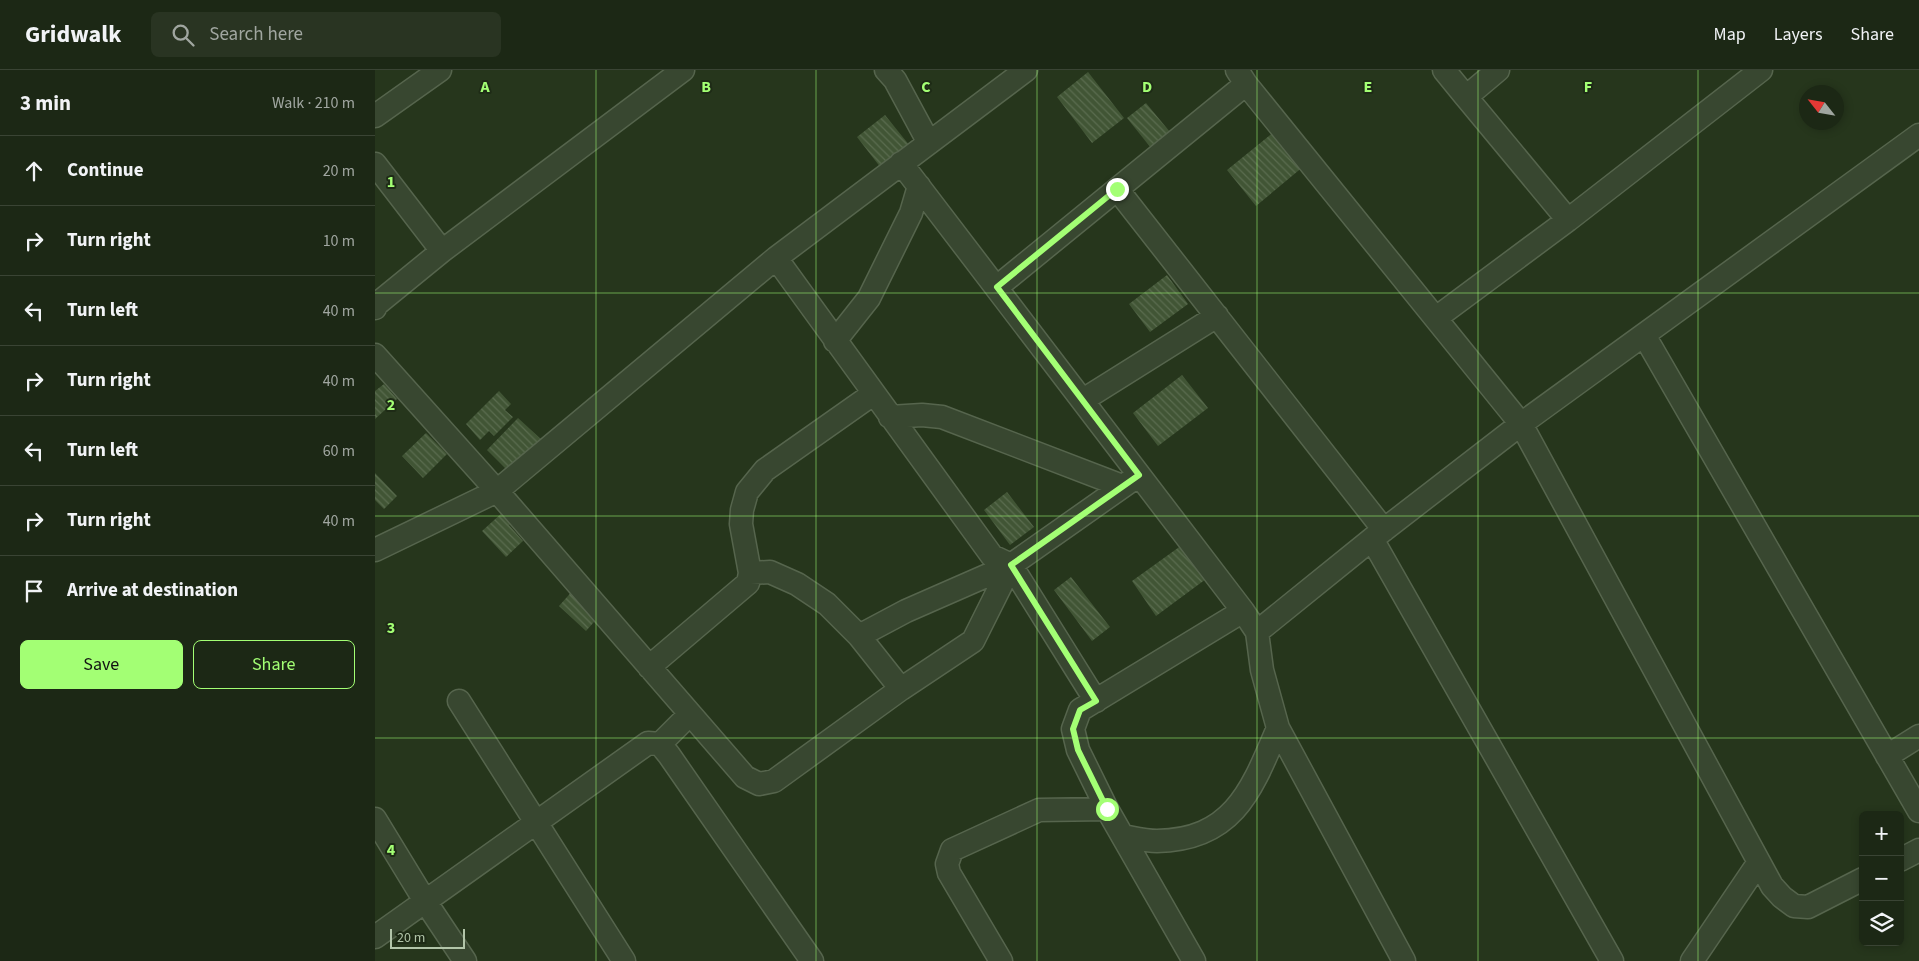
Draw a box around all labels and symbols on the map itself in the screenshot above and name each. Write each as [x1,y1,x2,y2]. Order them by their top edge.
text: A [479,76,490,98]
text: B [701,76,711,98]
text: C [921,76,931,98]
text: D [1142,76,1152,98]
text: E [1364,76,1372,98]
text: F [1584,76,1592,98]
north arrow [1799,85,1844,130]
text: 1 [387,171,395,193]
route end [1106,178,1129,201]
text: 2 [387,394,395,416]
text: 3 [387,617,395,639]
route start [1096,798,1119,821]
text: 4 [387,839,396,861]
scale bar [390,926,465,949]

